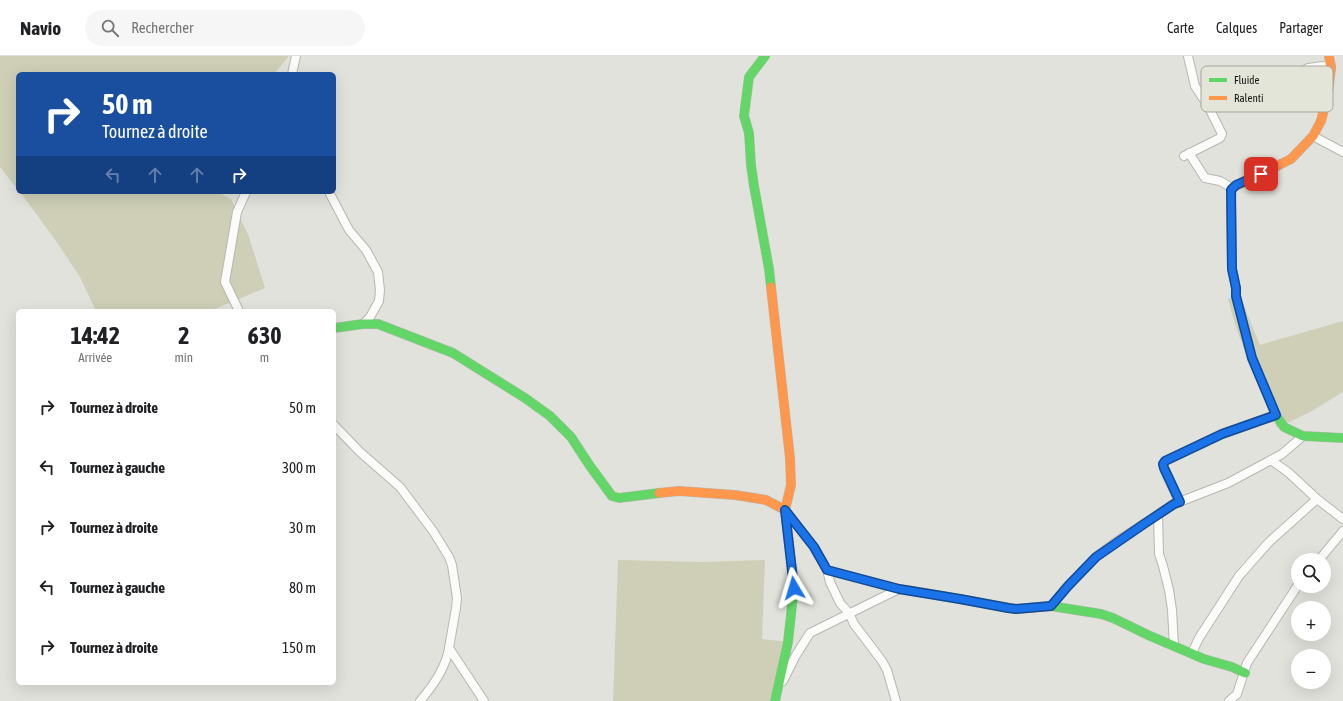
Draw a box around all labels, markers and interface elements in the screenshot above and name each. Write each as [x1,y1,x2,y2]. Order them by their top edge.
search box [85,10,365,46]
text: Navio [20,17,61,39]
icon: search [99,17,121,39]
text: Rechercher [131,19,194,36]
text: Carte [1167,20,1194,36]
text: Calques [1216,20,1257,36]
text: Partager [1279,20,1323,36]
legend [1201,66,1333,112]
text: Fluide [1234,74,1259,86]
icon: right [36,88,88,140]
text: 50 m [102,88,152,120]
text: Ralenti [1234,92,1263,104]
text: Tournez à droite [102,121,208,142]
pin [1244,157,1278,191]
icon: arrive [1250,163,1272,185]
icon: left [102,164,124,186]
icon: ahead [144,164,166,186]
icon: ahead [186,164,208,186]
icon: right [228,164,250,186]
text: 14:42 [71,322,120,349]
text: 2 [178,322,189,349]
text: 630 [248,322,281,349]
text: Arrivée [78,350,112,365]
text: min [174,350,193,365]
text: m [260,350,269,365]
icon: right [36,396,58,418]
text: Tournez à droite [70,399,158,416]
text: 50 m [289,399,316,416]
icon: left [36,456,58,478]
text: Tournez à gauche [70,459,165,476]
text: 300 m [282,459,316,476]
icon: right [36,516,58,538]
text: Tournez à droite [70,519,158,536]
text: 30 m [289,519,316,536]
map controls [1291,553,1331,689]
button: search [1291,553,1331,593]
position arrow [773,567,815,609]
icon: left [36,576,58,598]
text: Tournez à gauche [70,579,165,596]
text: 80 m [289,579,316,596]
button: + [1291,601,1331,641]
icon: right [36,636,58,658]
text: Tournez à droite [70,639,158,656]
text: 150 m [282,639,316,656]
button: − [1291,649,1331,689]

